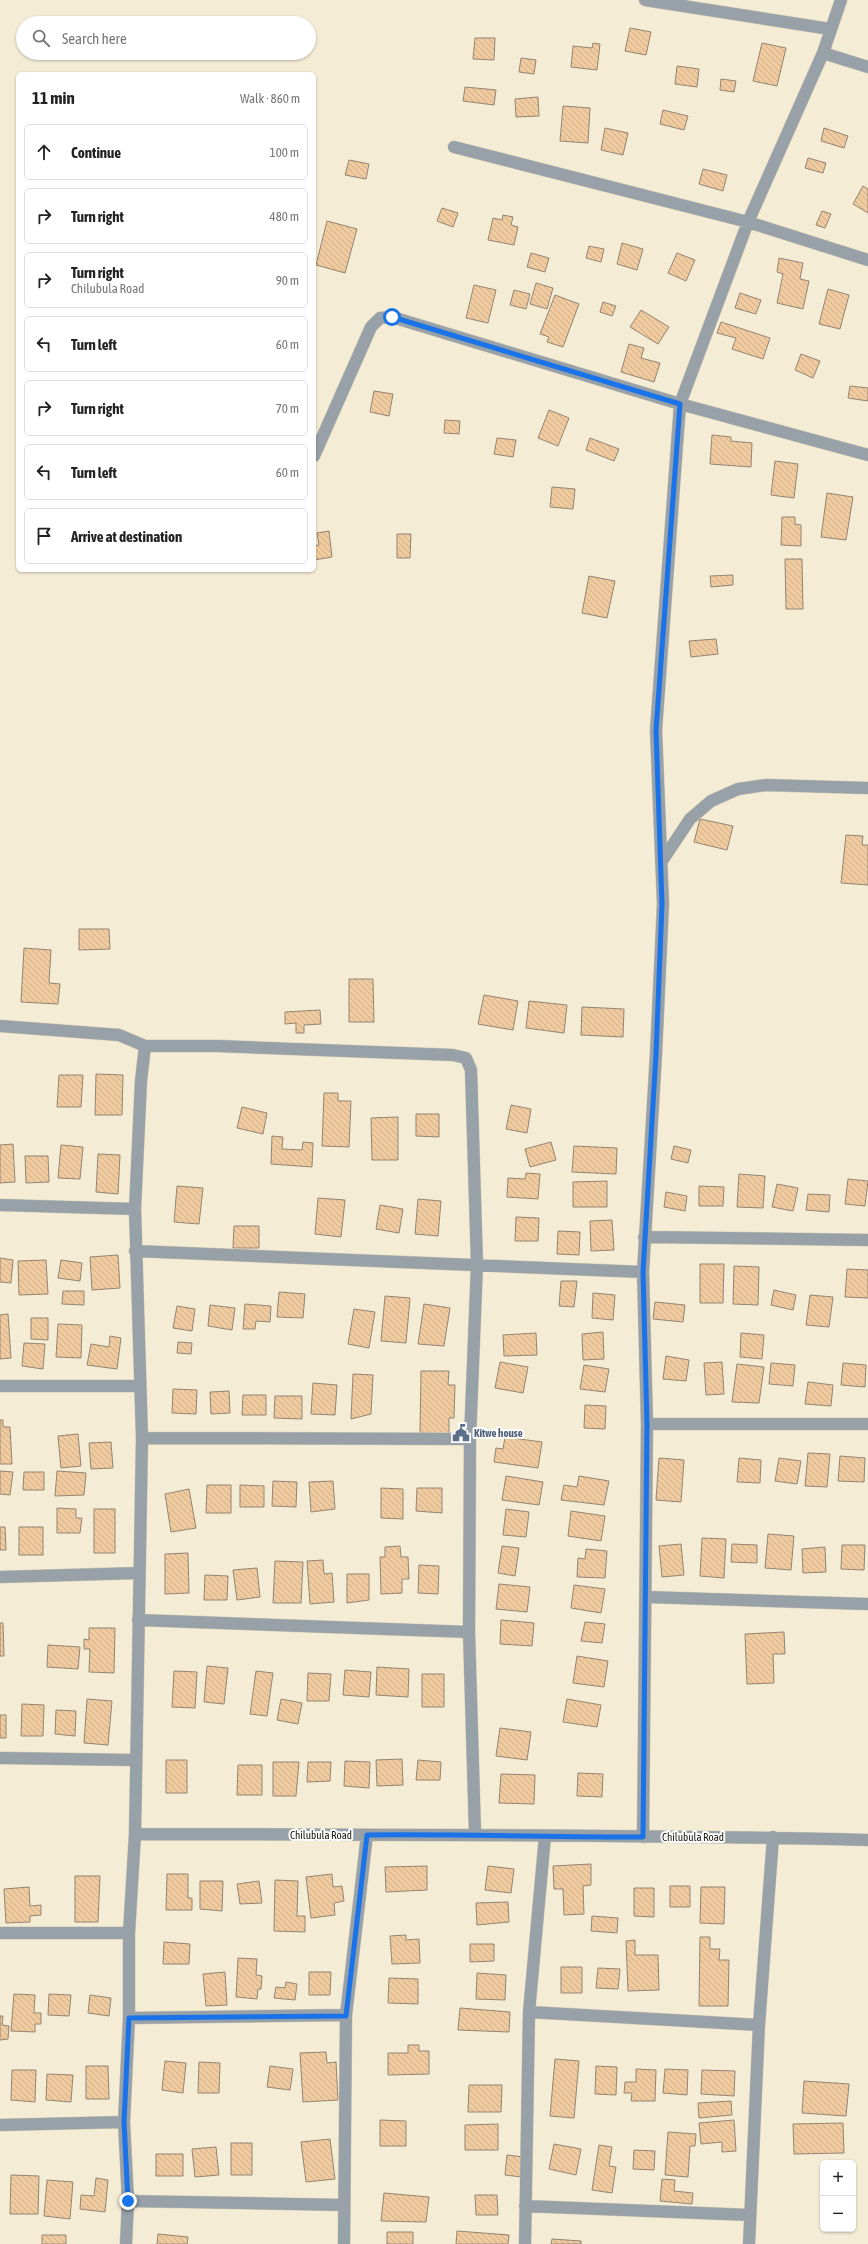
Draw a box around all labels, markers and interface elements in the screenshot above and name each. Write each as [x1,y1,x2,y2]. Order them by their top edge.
search box [16,16,316,60]
icon: search [30,27,52,49]
text: Search here [62,30,127,47]
text: 11 min [32,88,75,108]
text: Walk · 860 m [240,91,300,106]
icon: ahead [33,141,55,163]
text: Continue [71,144,121,161]
text: 100 m [270,145,299,160]
icon: right [33,205,55,227]
text: Turn right [71,208,124,225]
text: 480 m [270,209,299,224]
text: Turn right [71,264,124,281]
icon: right [33,269,55,291]
text: 90 m [276,273,299,288]
text: Chilubula Road [71,281,144,296]
route start [383,308,401,326]
icon: left [33,333,55,355]
text: Turn left [71,336,117,353]
text: 60 m [276,337,299,352]
icon: right [33,397,55,419]
text: Turn right [71,400,124,417]
text: 70 m [276,401,299,416]
icon: left [33,461,55,483]
text: Turn left [71,464,117,481]
text: 60 m [276,465,299,480]
icon: arrive [33,525,55,547]
text: Arrive at destination [71,528,182,545]
public building icon: Kitwe house [451,1423,471,1443]
place label: Kitwe house [474,1427,523,1439]
street label: Chilubula Road [290,1829,352,1841]
street label: Chilubula Road [662,1831,724,1843]
map controls [820,2160,856,2232]
button: + [820,2160,856,2196]
route end [119,2192,137,2210]
button: − [820,2196,856,2232]

